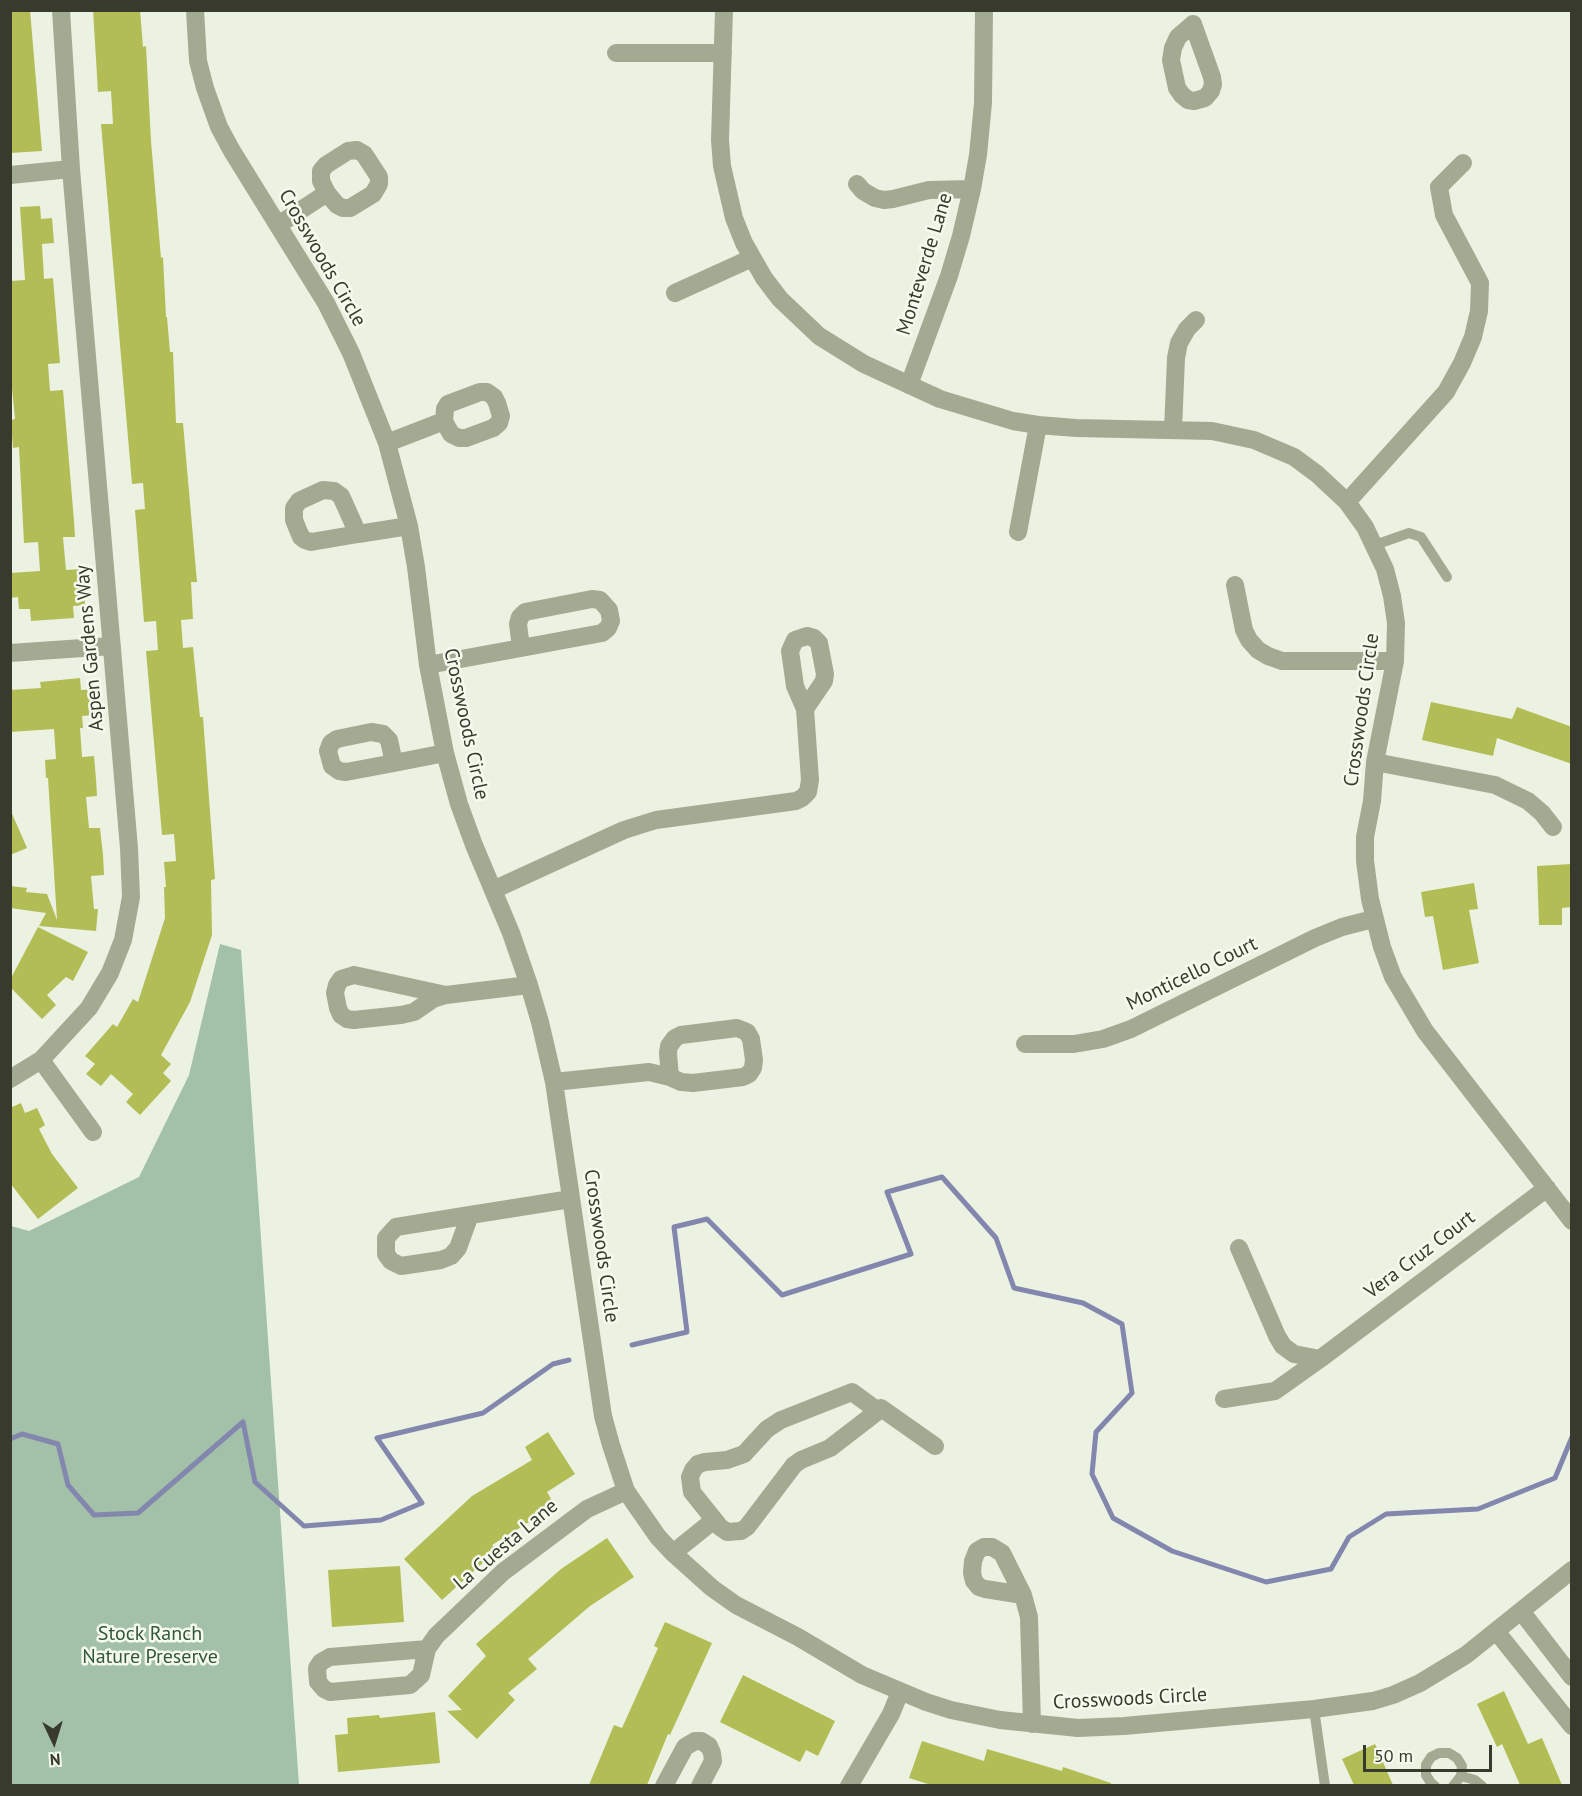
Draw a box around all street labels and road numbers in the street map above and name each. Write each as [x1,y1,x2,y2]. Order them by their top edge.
street label: Crosswoods Circle [273,185,371,331]
street label: Monteverde Lane [892,190,958,338]
street label: Aspen Gardens Way [71,564,109,732]
street label: Crosswoods Circle [1339,632,1385,788]
street label: Crosswoods Circle [438,646,494,802]
street label: Monticello Court [1123,932,1261,1016]
street label: Crosswoods Circle [578,1168,624,1324]
street label: Vera Cruz Court [1360,1206,1480,1304]
street label: La Cuesta Lane [449,1494,563,1596]
street label: Crosswoods Circle [1052,1683,1208,1715]

